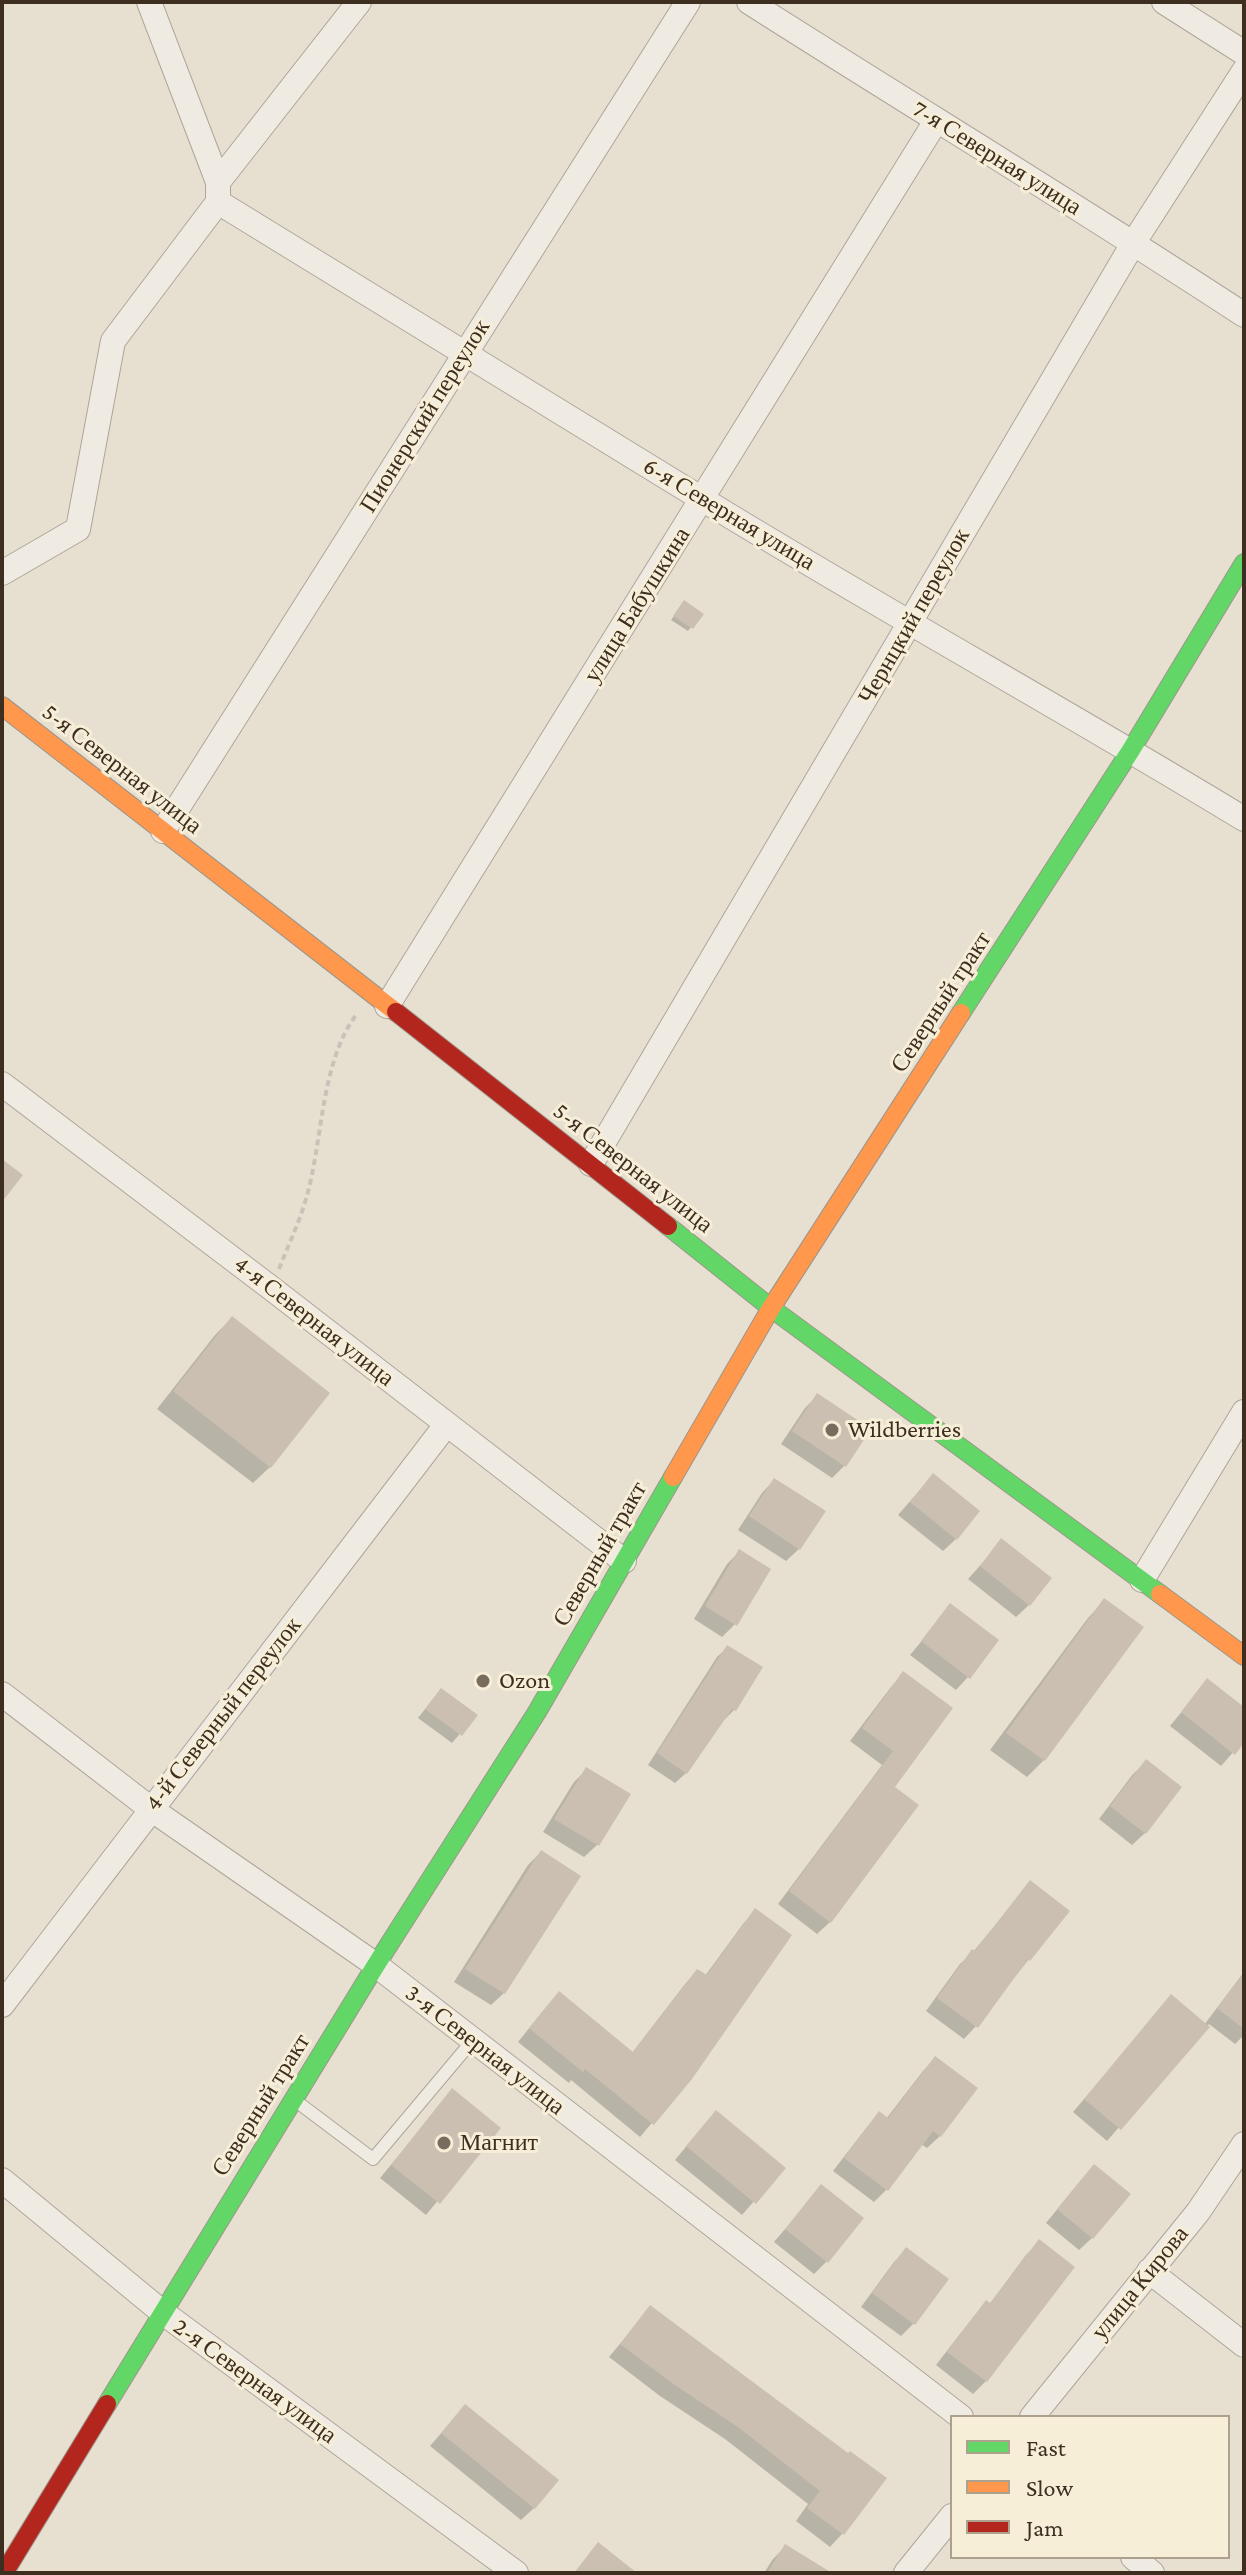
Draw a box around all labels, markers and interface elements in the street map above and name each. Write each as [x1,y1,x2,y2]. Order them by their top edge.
street label: 7-я Северная улица [907,94,1087,222]
street label: Пионерский переулок [354,314,496,518]
street label: 6-я Северная улица [638,451,820,577]
street label: улица Бабушкина [578,522,696,688]
street label: Чернцкий переулок [852,523,976,709]
street label: 5-я Северная улица [36,698,208,840]
street label: Северный тракт [885,926,997,1078]
street label: 5-я Северная улица [547,1097,719,1239]
street label: 4-я Северная улица [228,1249,400,1393]
place label: Wildberries [848,1416,961,1444]
marker: Wildberries [823,1421,841,1439]
street label: Северный тракт [547,1476,653,1632]
street label: 4-й Северный переулок [139,1612,307,1816]
place label: Ozon [499,1667,550,1695]
marker: Ozon [474,1672,492,1690]
street label: 3-я Северная улица [399,1979,571,2121]
street label: Северный тракт [206,2029,316,2181]
place label: Магнит [460,2129,538,2157]
marker: Магнит [435,2134,453,2152]
street label: улица Кирова [1085,2220,1195,2346]
street label: 2-я Северная улица [168,2312,342,2450]
legend [950,2415,1230,2559]
text: Fast [1026,2434,1066,2461]
text: Slow [1026,2474,1073,2501]
text: Jam [1026,2514,1064,2541]

